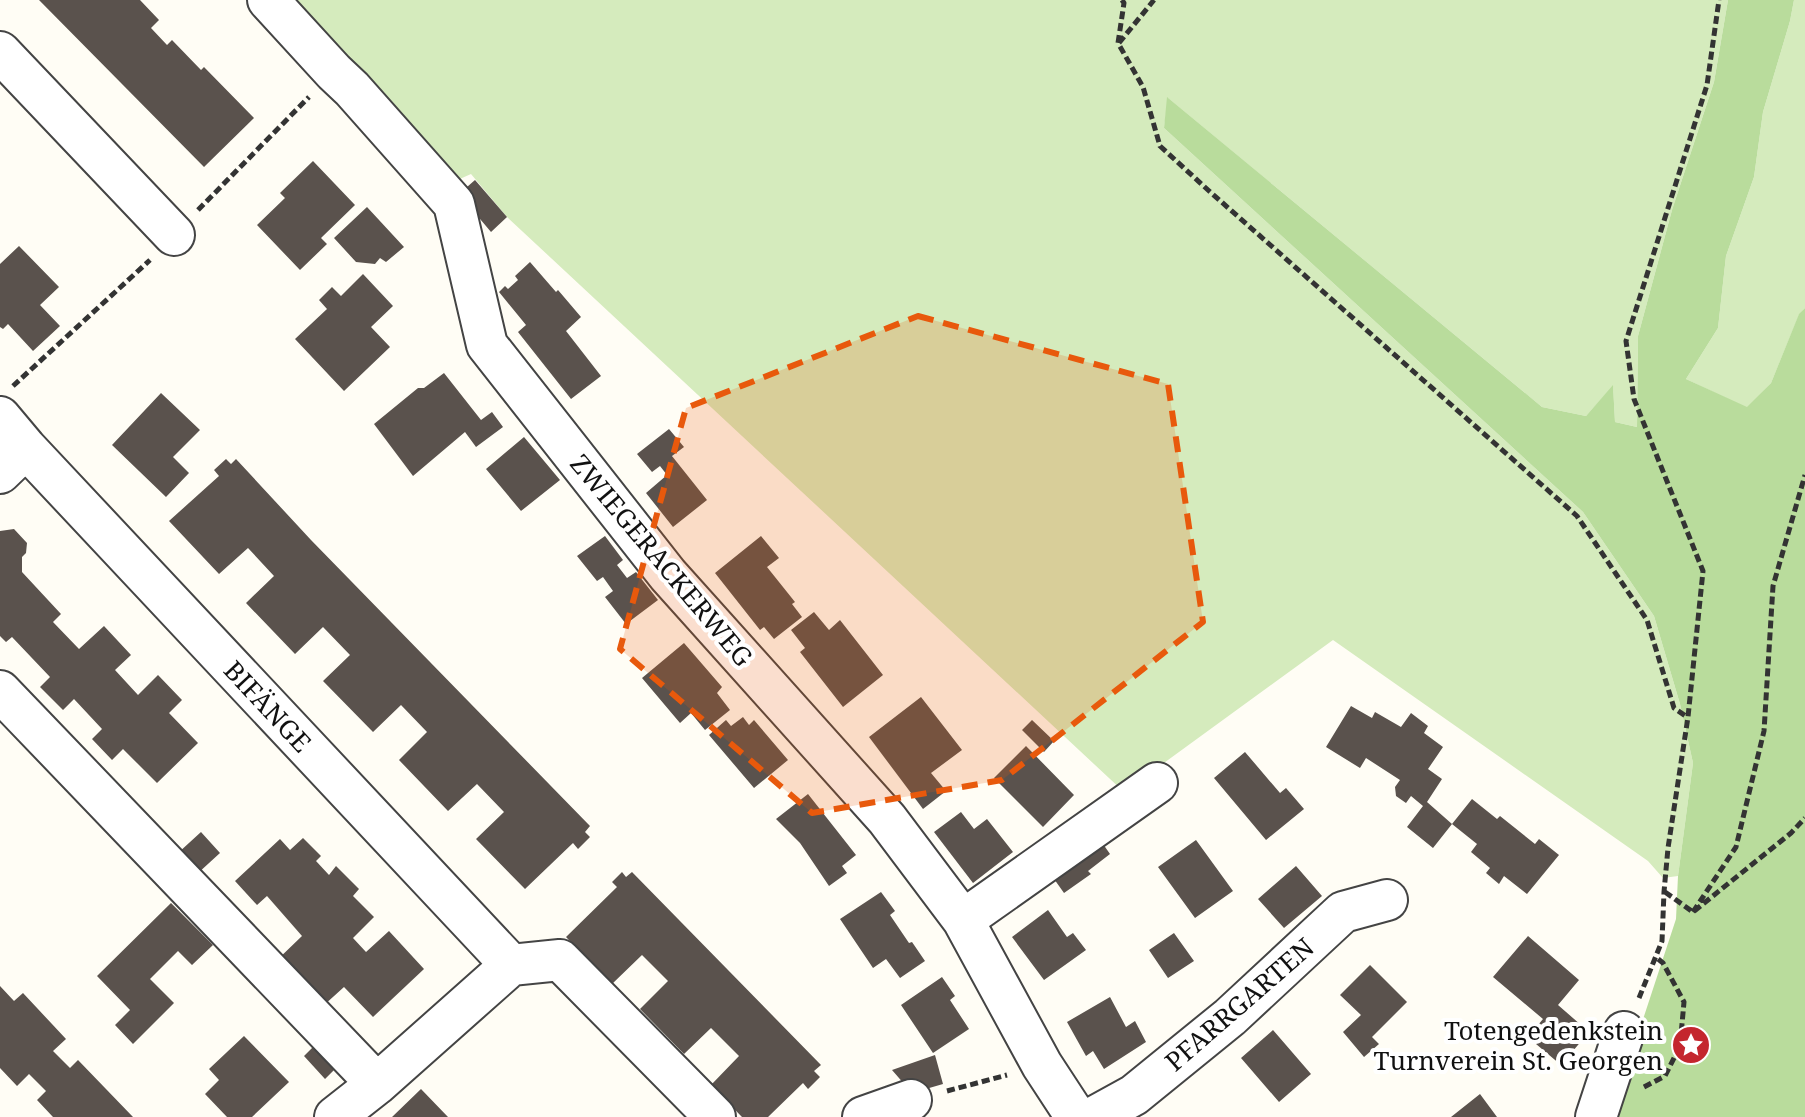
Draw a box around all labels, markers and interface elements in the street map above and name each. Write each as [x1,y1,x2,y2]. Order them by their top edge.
street label: ZWIEGERACKERWEG [563,446,762,674]
street label: BIFÄNGE [216,652,320,760]
street label: PFARRGARTEN [1157,929,1321,1079]
place label: Totengedenkstein Turnverein St. Georgen [1374,1012,1663,1078]
place icon: Totengedenkstein Turnverein St. Georgen [1670,1024,1712,1066]

